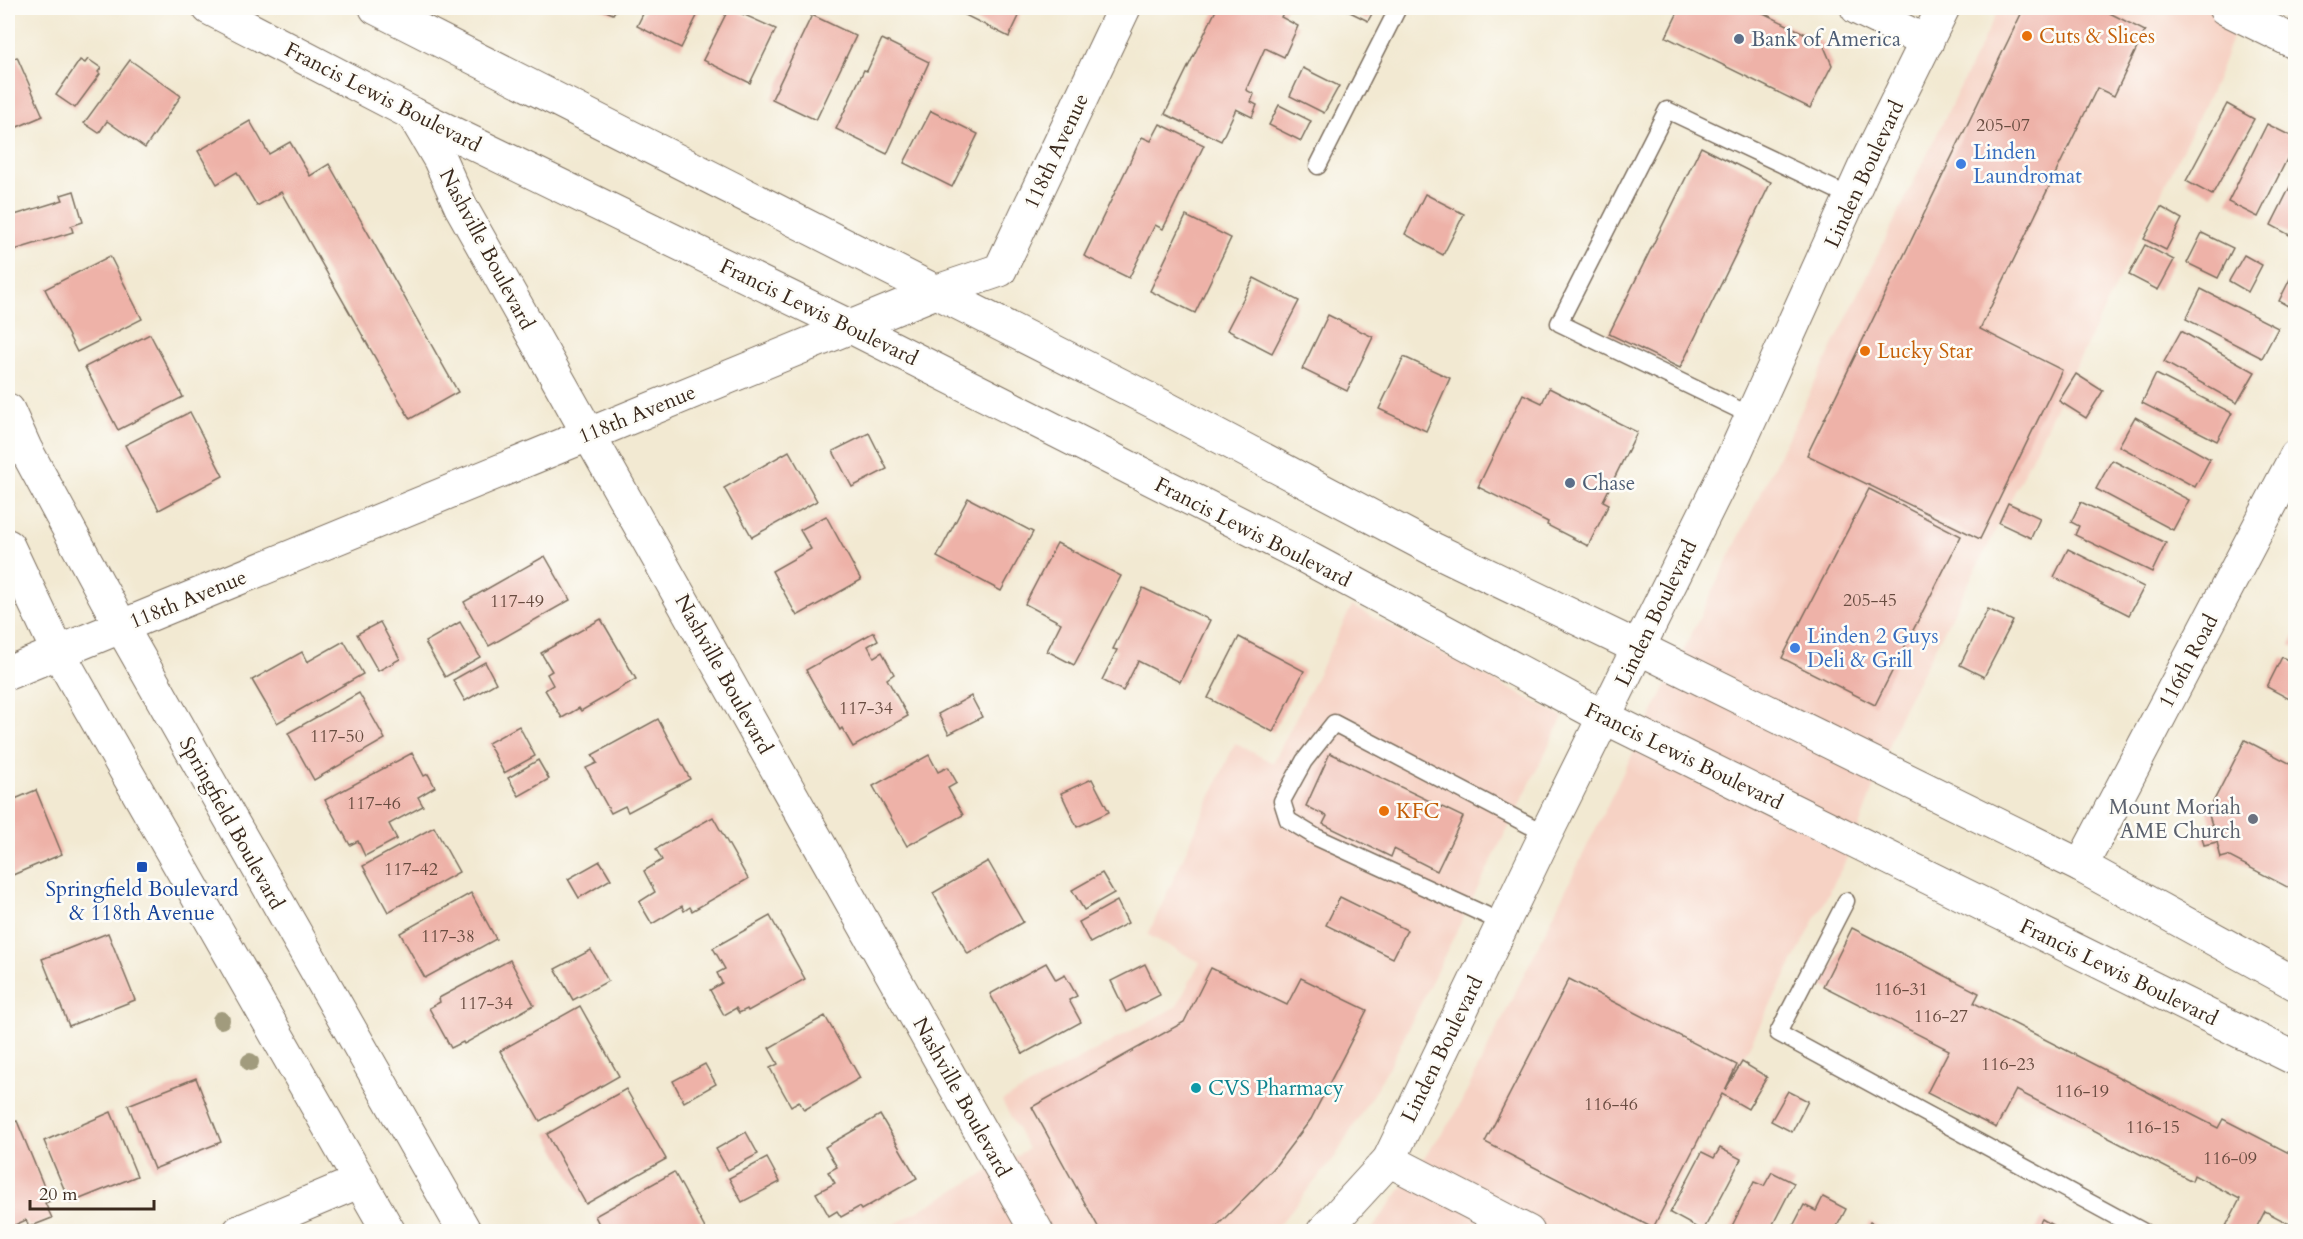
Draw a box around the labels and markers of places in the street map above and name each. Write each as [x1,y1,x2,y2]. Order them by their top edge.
place label: Cuts & Slices [2039,22,2155,51]
place label: Bank of America [1751,25,1901,54]
marker: Cuts & Slices [2020,29,2034,43]
marker: Bank of America [1732,32,1746,46]
place label: Linden Laundromat [1973,138,2082,191]
marker: Linden Laundromat [1954,157,1968,171]
place label: Lucky Star [1877,337,1973,366]
marker: Lucky Star [1858,344,1872,358]
place label: Chase [1582,469,1635,498]
marker: Chase [1563,476,1577,490]
place label: Linden 2 Guys Deli & Grill [1807,622,1939,675]
marker: Linden 2 Guys Deli & Grill [1788,641,1802,655]
place label: Mount Moriah AME Church [2109,793,2241,846]
place label: KFC [1396,797,1440,826]
marker: KFC [1377,804,1391,818]
marker: Mount Moriah AME Church [2246,812,2260,826]
marker: Springfield Boulevard & 118th Avenue [135,860,149,874]
place label: Springfield Boulevard & 118th Avenue [45,875,239,928]
place label: CVS Pharmacy [1208,1074,1344,1103]
marker: CVS Pharmacy [1189,1081,1203,1095]

